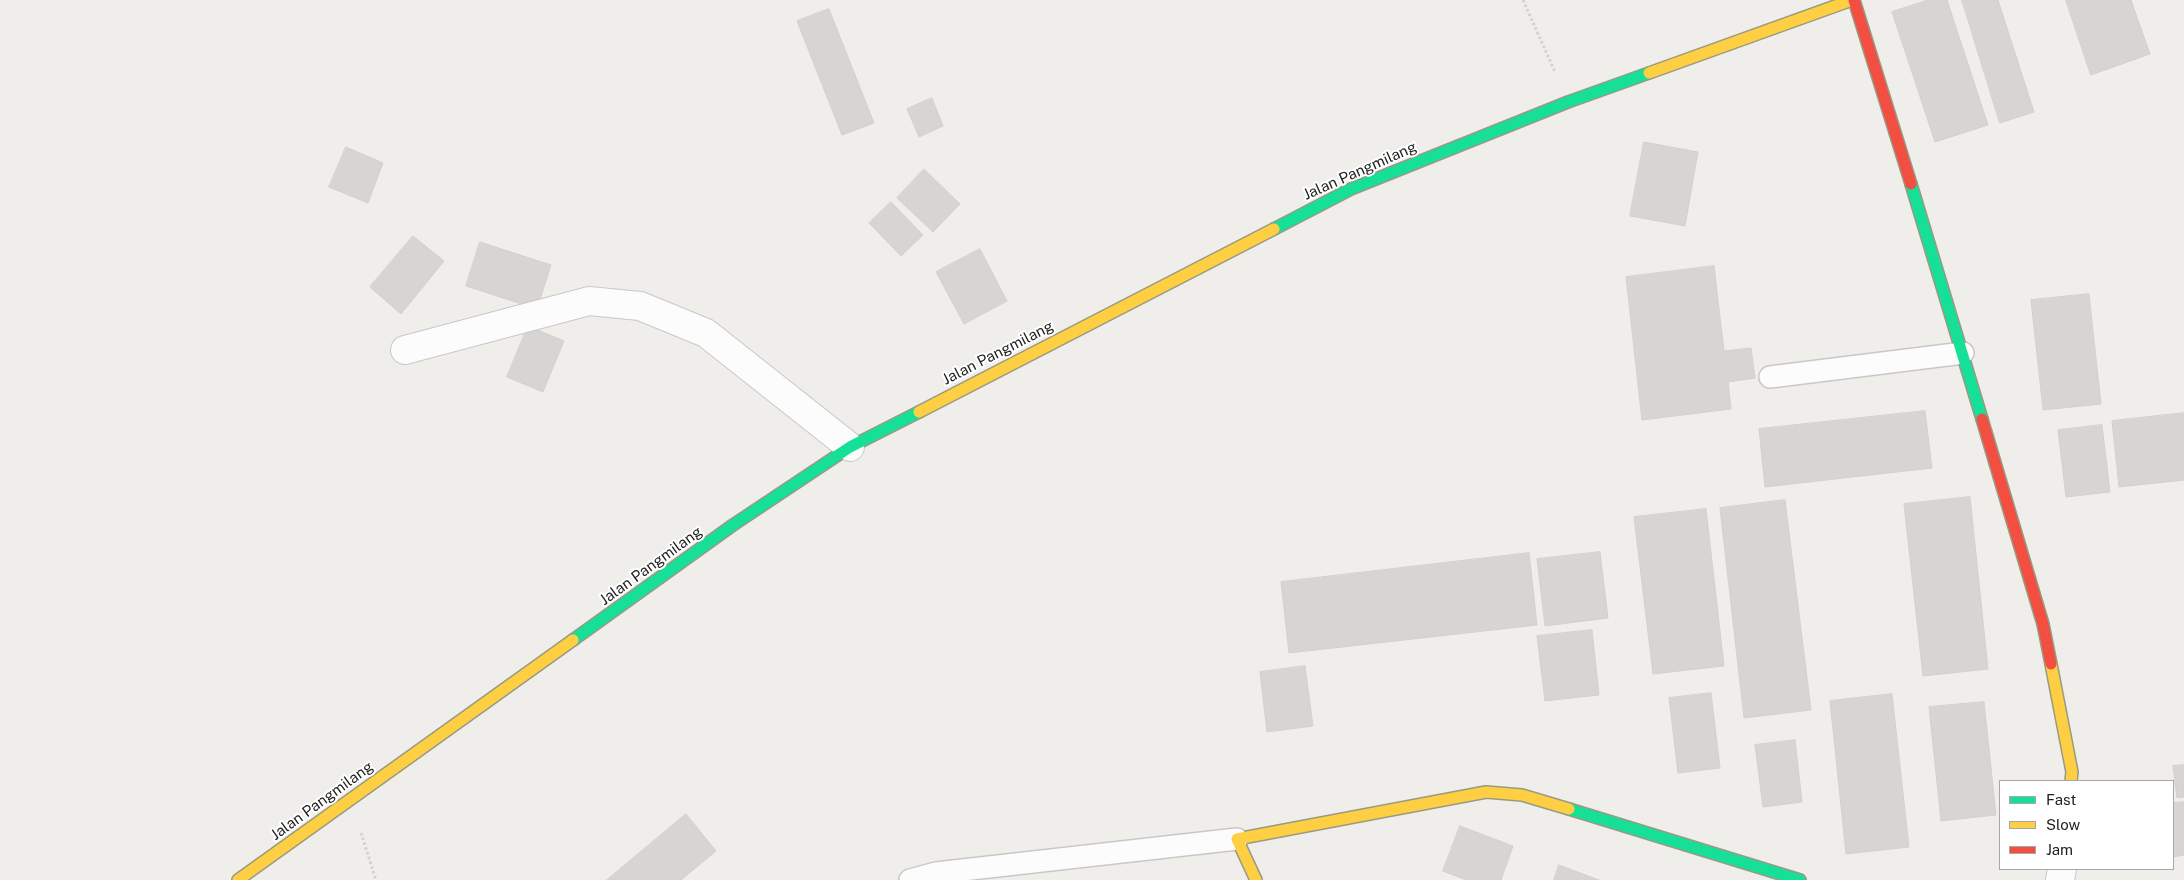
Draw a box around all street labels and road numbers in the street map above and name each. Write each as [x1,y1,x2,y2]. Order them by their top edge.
street label: Jalan Pangmilang [1300,138,1420,204]
street label: Jalan Pangmilang [939,317,1057,389]
street label: Jalan Pangmilang [596,523,706,609]
street label: Jalan Pangmilang [267,758,377,844]

